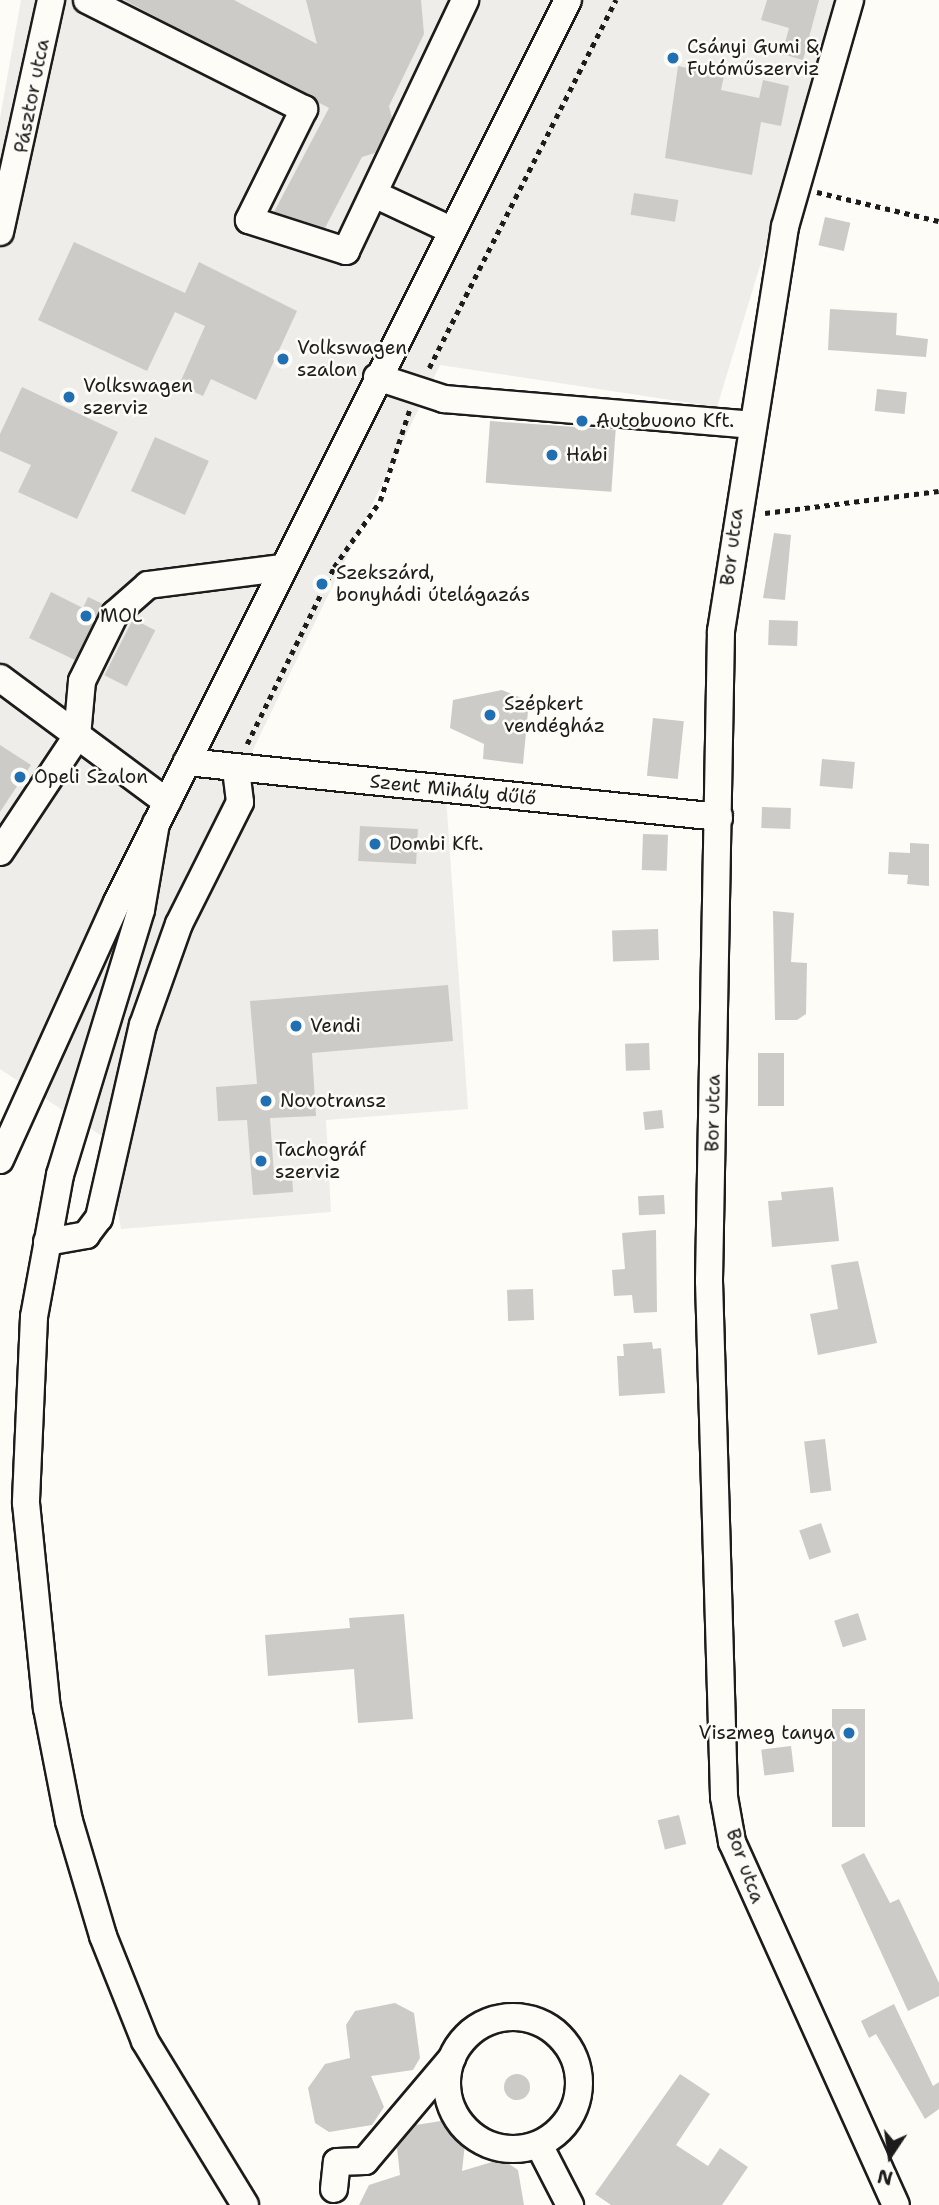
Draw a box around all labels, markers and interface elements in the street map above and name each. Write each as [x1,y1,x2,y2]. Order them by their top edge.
place label: Csányi Gumi & Futóműszerviz [687,36,820,80]
street label: Pásztor utca [10,37,54,155]
marker: Csányi Gumi & Futóműszerviz [665,50,681,66]
place label: Volkswagen szalon [297,337,407,381]
marker: Volkswagen szalon [275,351,291,367]
place label: Volkswagen szerviz [83,375,193,419]
marker: Volkswagen szerviz [61,389,77,405]
place label: Autobuono Kft. [596,410,734,432]
marker: Autobuono Kft. [574,413,590,429]
place label: Habi [566,444,608,466]
marker: Habi [544,447,560,463]
street label: Bor utca [716,507,748,587]
place label: Szekszárd, bonyhádi útelágazás [336,562,530,606]
marker: Szekszárd, bonyhádi útelágazás [314,576,330,592]
place label: MOL [100,605,142,627]
marker: MOL [78,608,94,624]
place label: Szépkert vendégház [504,693,605,737]
marker: Szépkert vendégház [482,707,498,723]
place label: Opeli Szalon [34,766,148,788]
marker: Opeli Szalon [12,769,28,785]
street label: Szent Mihály dűlő [369,770,537,810]
place label: Dombi Kft. [389,833,484,855]
marker: Dombi Kft. [367,836,383,852]
place label: Vendi [310,1015,361,1037]
marker: Vendi [288,1018,304,1034]
street label: Bor utca [701,1074,725,1152]
place label: Novotransz [280,1090,387,1112]
marker: Novotransz [258,1093,274,1109]
place label: Tachográf szerviz [275,1139,366,1183]
marker: Tachográf szerviz [253,1153,269,1169]
place label: Viszmeg tanya [699,1722,835,1744]
marker: Viszmeg tanya [841,1725,857,1741]
street label: Bor utca [721,1826,769,1906]
north arrow [855,2121,925,2191]
text: N [875,2163,895,2191]

